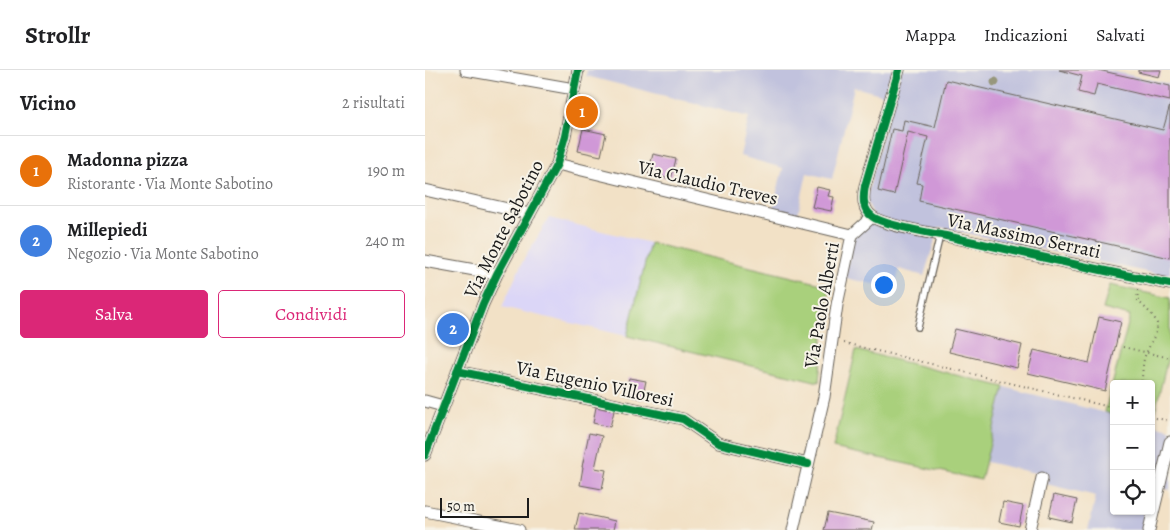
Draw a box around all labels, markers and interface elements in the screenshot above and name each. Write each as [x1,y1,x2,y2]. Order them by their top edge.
text: Strollr [25,19,90,51]
text: Mappa [905,23,956,47]
text: Indicazioni [984,23,1068,47]
text: Salvati [1096,23,1145,47]
text: Vicino [20,89,76,117]
text: 2 risultati [342,92,405,114]
pin: 1 [566,93,598,131]
text: Madonna pizza [67,147,188,173]
street label: Via Claudio Treves [634,154,781,212]
street label: Via Monte Sabotino [457,155,550,304]
text: 1 [33,160,39,182]
text: 190 m [367,160,405,182]
text: Ristorante · Via Monte Sabotino [67,173,273,195]
street label: Via Massimo Serrati [944,207,1103,265]
text: Millepiedi [67,217,147,243]
text: 2 [32,230,40,252]
text: 240 m [365,230,405,252]
street label: Via Paolo Alberti [798,240,846,371]
text: Negozio · Via Monte Sabotino [67,243,259,265]
your location [871,272,897,298]
button: Salva [20,290,208,338]
button: Condividi [218,290,405,338]
pin: 2 [437,310,469,348]
street label: Via Eugenio Villoresi [513,354,676,413]
map controls [1110,380,1155,515]
button: + [1110,380,1155,425]
button: − [1110,425,1155,470]
button: locate [1110,470,1155,515]
scale bar [440,495,529,518]
text: 50 m [447,497,475,516]

